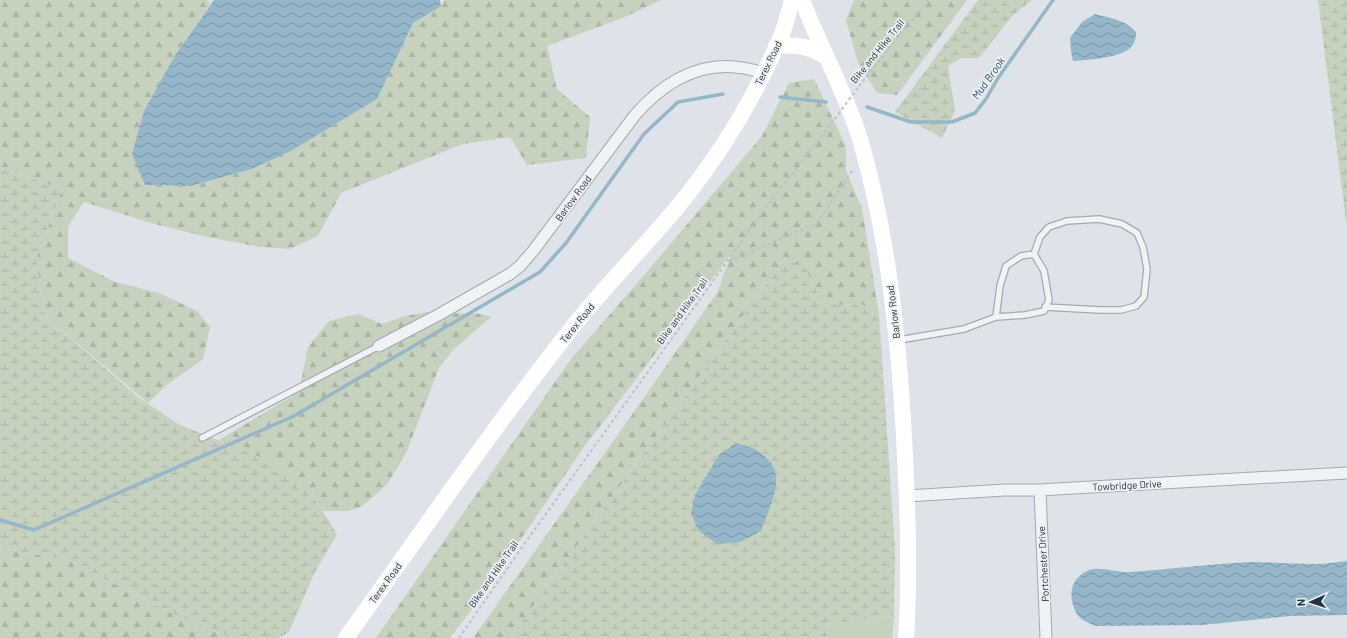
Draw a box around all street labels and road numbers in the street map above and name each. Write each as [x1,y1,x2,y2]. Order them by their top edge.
street label: Bike and Hike Trail [848,17,906,85]
street label: Terex Road [752,39,784,87]
street label: Barlow Road [552,173,594,223]
street label: Bike and Hike Trail [654,276,710,346]
street label: Barlow Road [884,285,902,339]
street label: Terex Road [557,301,597,345]
street label: Towbridge Drive [1092,477,1162,493]
street label: Portchester Drive [1035,526,1051,602]
street label: Bike and Hike Trail [465,538,521,610]
street label: Terex Road [366,560,404,606]

